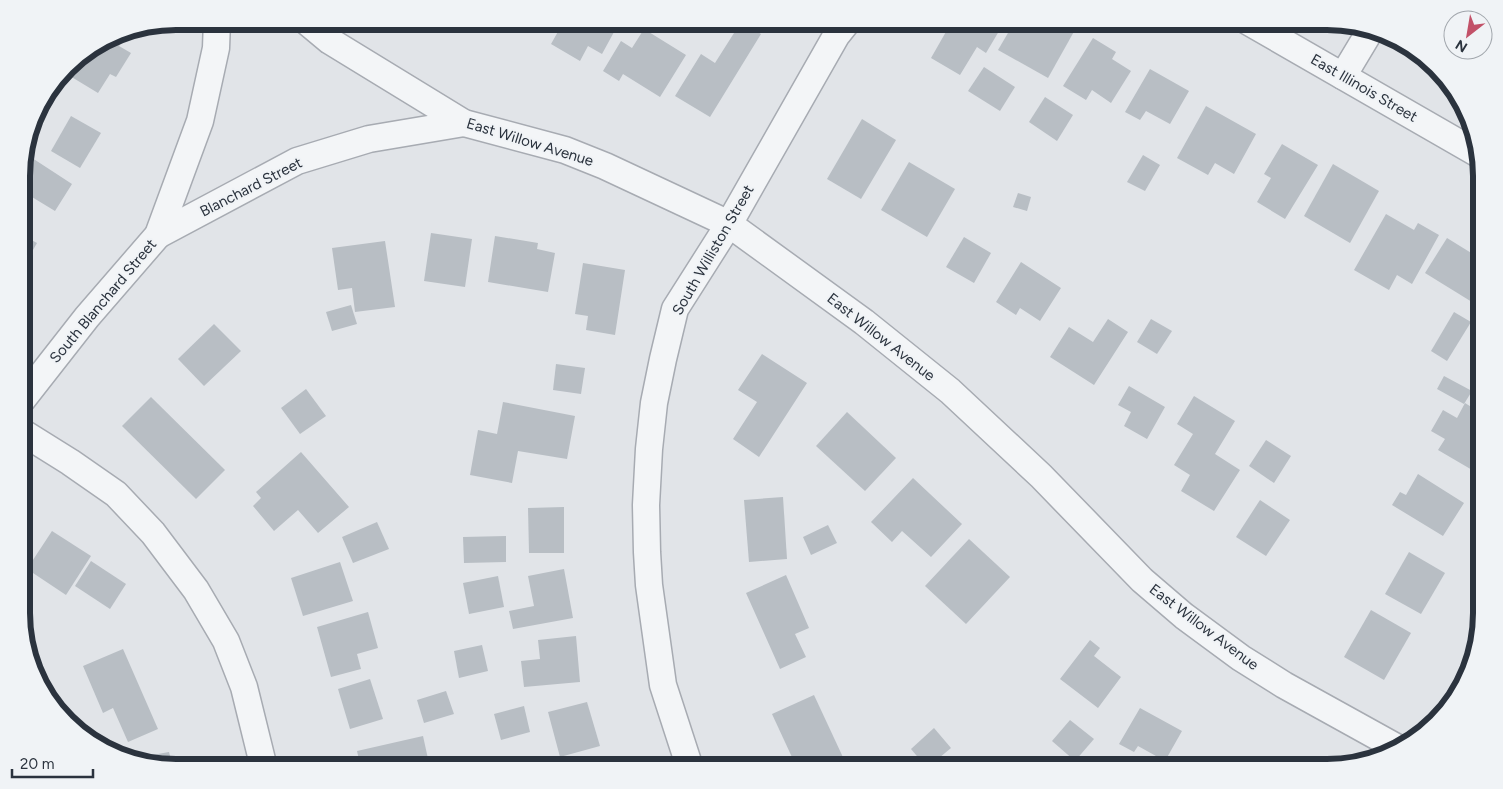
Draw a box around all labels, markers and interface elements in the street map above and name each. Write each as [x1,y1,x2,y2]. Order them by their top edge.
north arrow [1443,10,1493,60]
text: N [1453,36,1471,56]
street label: East Illinois Street [1307,50,1421,126]
street label: East Willow Avenue [464,114,596,170]
street label: Blanchard Street [197,153,305,220]
street label: South Williston Street [668,181,758,318]
street label: South Blanchard Street [46,235,160,367]
street label: East Willow Avenue [823,289,939,385]
street label: East Willow Avenue [1146,580,1262,674]
scale bar [12,746,94,778]
text: 20 m [20,755,54,773]

